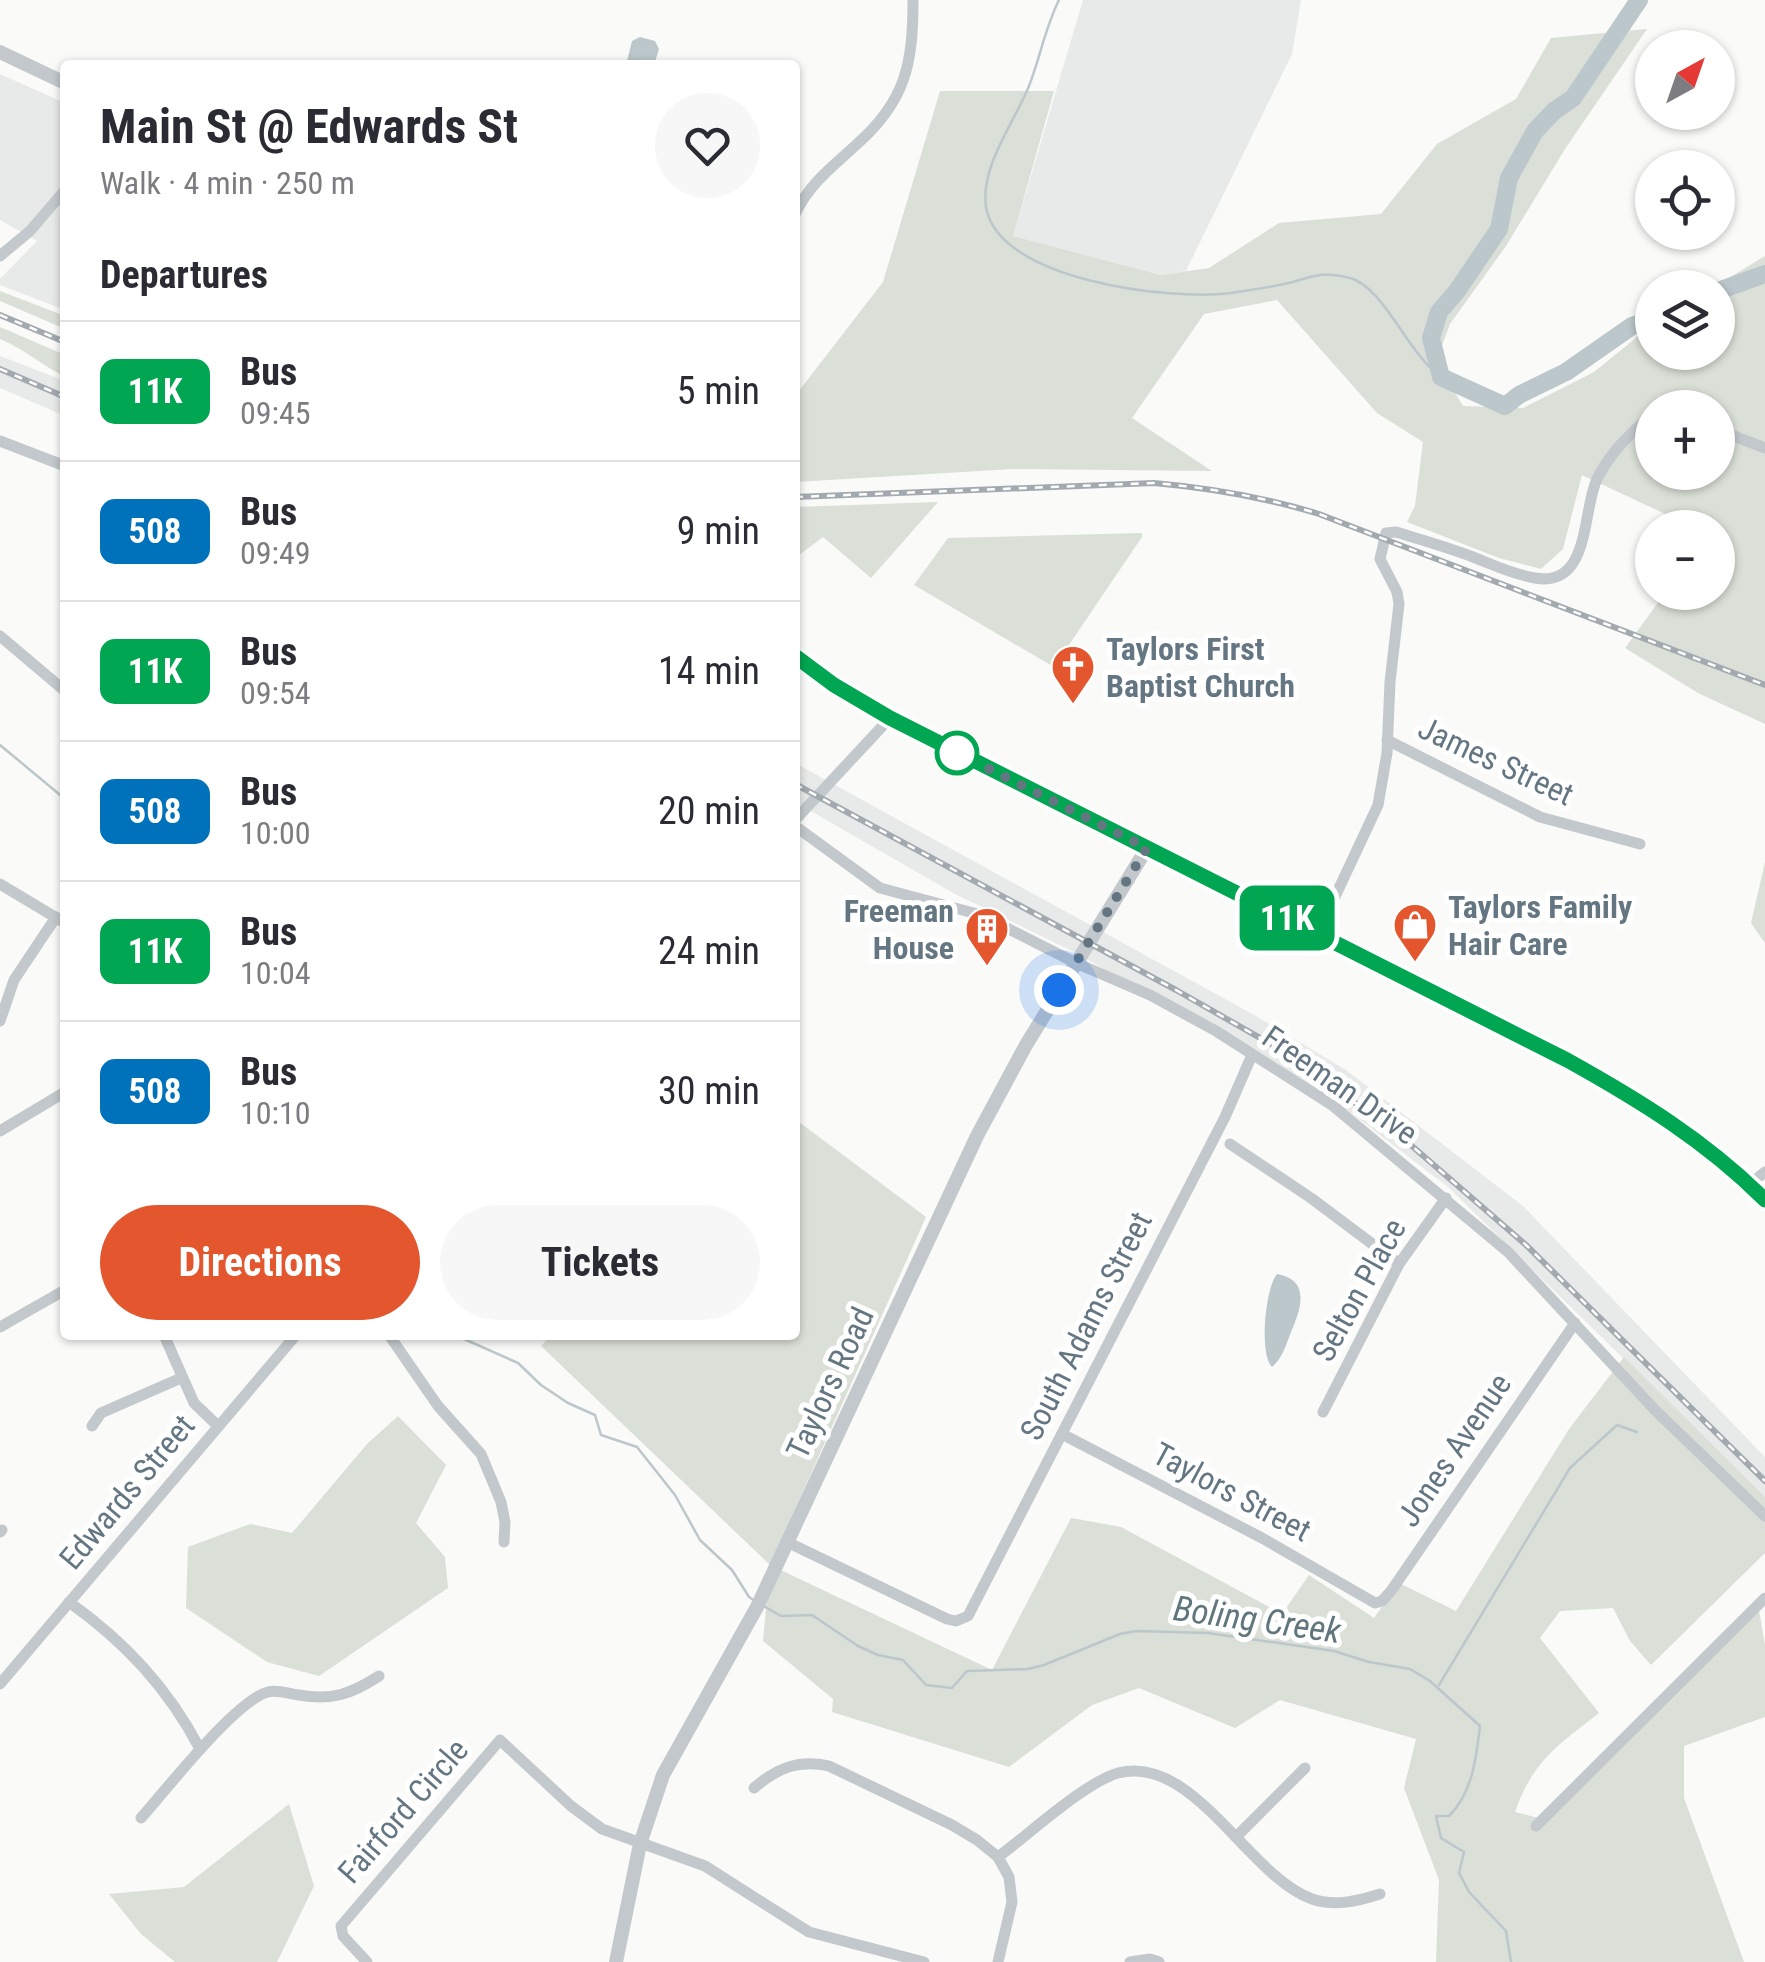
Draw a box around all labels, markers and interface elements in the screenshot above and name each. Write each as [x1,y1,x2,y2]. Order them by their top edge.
north arrow [1635,30,1735,130]
map controls [1635,30,1735,610]
button: heart [655,93,760,198]
text: Main St @ Edwards St [100,98,518,155]
button: locate [1635,150,1735,250]
text: Walk · 4 min · 250 m [100,164,355,202]
text: Departures [100,253,268,297]
button: layers [1635,270,1735,370]
text: Bus [240,350,297,394]
text: 5 min [677,369,760,413]
text: 11K [128,371,182,412]
button: + [1635,390,1735,490]
text: 09:45 [240,394,311,432]
text: Bus [240,490,297,534]
text: 9 min [677,509,760,553]
button: − [1635,510,1735,610]
text: 508 [128,511,182,552]
text: 09:49 [240,534,311,572]
text: Bus [240,630,297,674]
place label: Taylors First Baptist Church [1106,630,1295,705]
church icon: Taylors First Baptist Church [1050,644,1096,705]
text: 14 min [658,649,760,693]
text: 11K [128,651,182,692]
text: 09:54 [240,674,311,712]
street label: James Street [1412,709,1580,813]
unlabelled marker [936,732,978,774]
text: Bus [240,770,297,814]
text: 20 min [658,789,760,833]
text: 508 [128,791,182,832]
text: 10:00 [240,814,311,852]
line badge: 11K [1230,886,1344,950]
place label: Taylors Family Hair Care [1448,888,1632,963]
place label: Freeman House [844,892,954,967]
text: 11K [1260,898,1314,939]
shop icon: Taylors Family Hair Care [1392,902,1438,963]
building icon: Freeman House [964,906,1010,967]
text: Bus [240,910,297,954]
text: 24 min [658,929,760,973]
text: 11K [128,931,182,972]
text: 10:04 [240,954,311,992]
your location [1034,965,1084,1015]
street label: Freeman Drive [1255,1018,1425,1152]
text: Bus [240,1050,297,1094]
text: 30 min [658,1069,760,1113]
text: 508 [128,1071,182,1112]
text: 10:10 [240,1094,311,1132]
button: Directions [100,1205,420,1320]
button: Tickets [440,1205,760,1320]
street label: South Adams Street [1012,1206,1160,1446]
street label: Selton Place [1304,1212,1414,1368]
street label: Taylors Road [778,1301,882,1465]
street label: Jones Avenue [1389,1366,1519,1534]
street label: Edwards Street [51,1407,203,1577]
street label: Taylors Street [1147,1435,1317,1549]
water label: Boling Creek [1171,1588,1344,1652]
street label: Fairford Circle [330,1731,476,1891]

